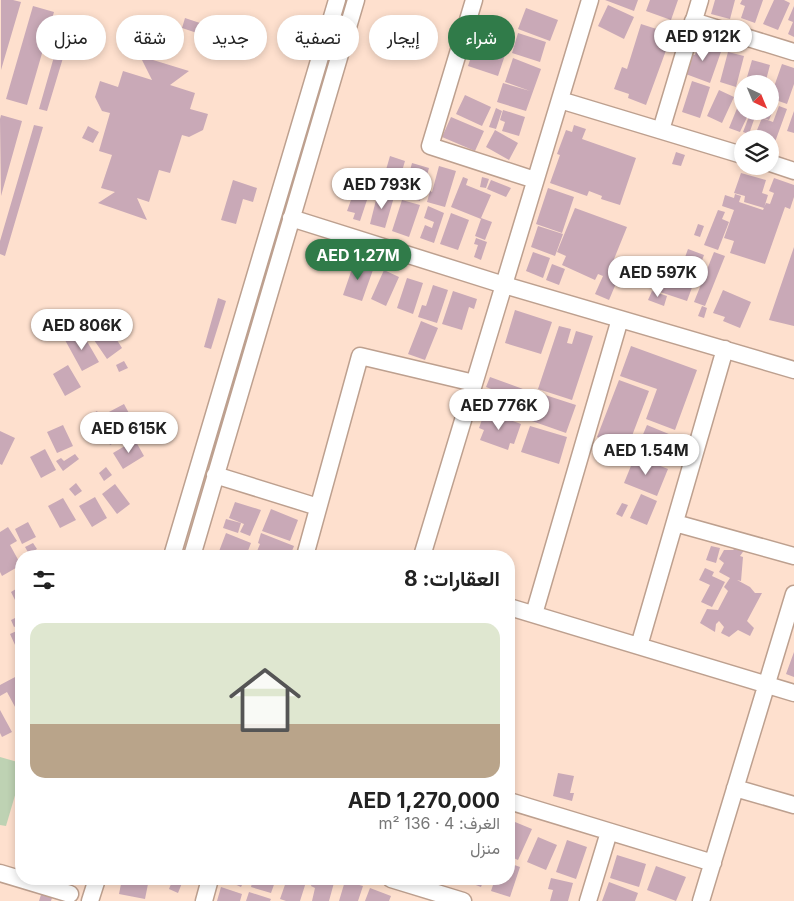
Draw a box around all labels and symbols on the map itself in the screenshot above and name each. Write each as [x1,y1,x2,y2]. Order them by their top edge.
pin: AED 912K [651,20,755,62]
north arrow [734,75,779,120]
pin: AED 793K [330,168,434,210]
pin: AED 1.27M [301,238,415,281]
pin: AED 597K [606,256,710,298]
pin: AED 806K [30,308,134,351]
pin: AED 776K [447,388,551,431]
pin: AED 615K [77,412,181,454]
pin: AED 1.54M [589,434,703,476]

